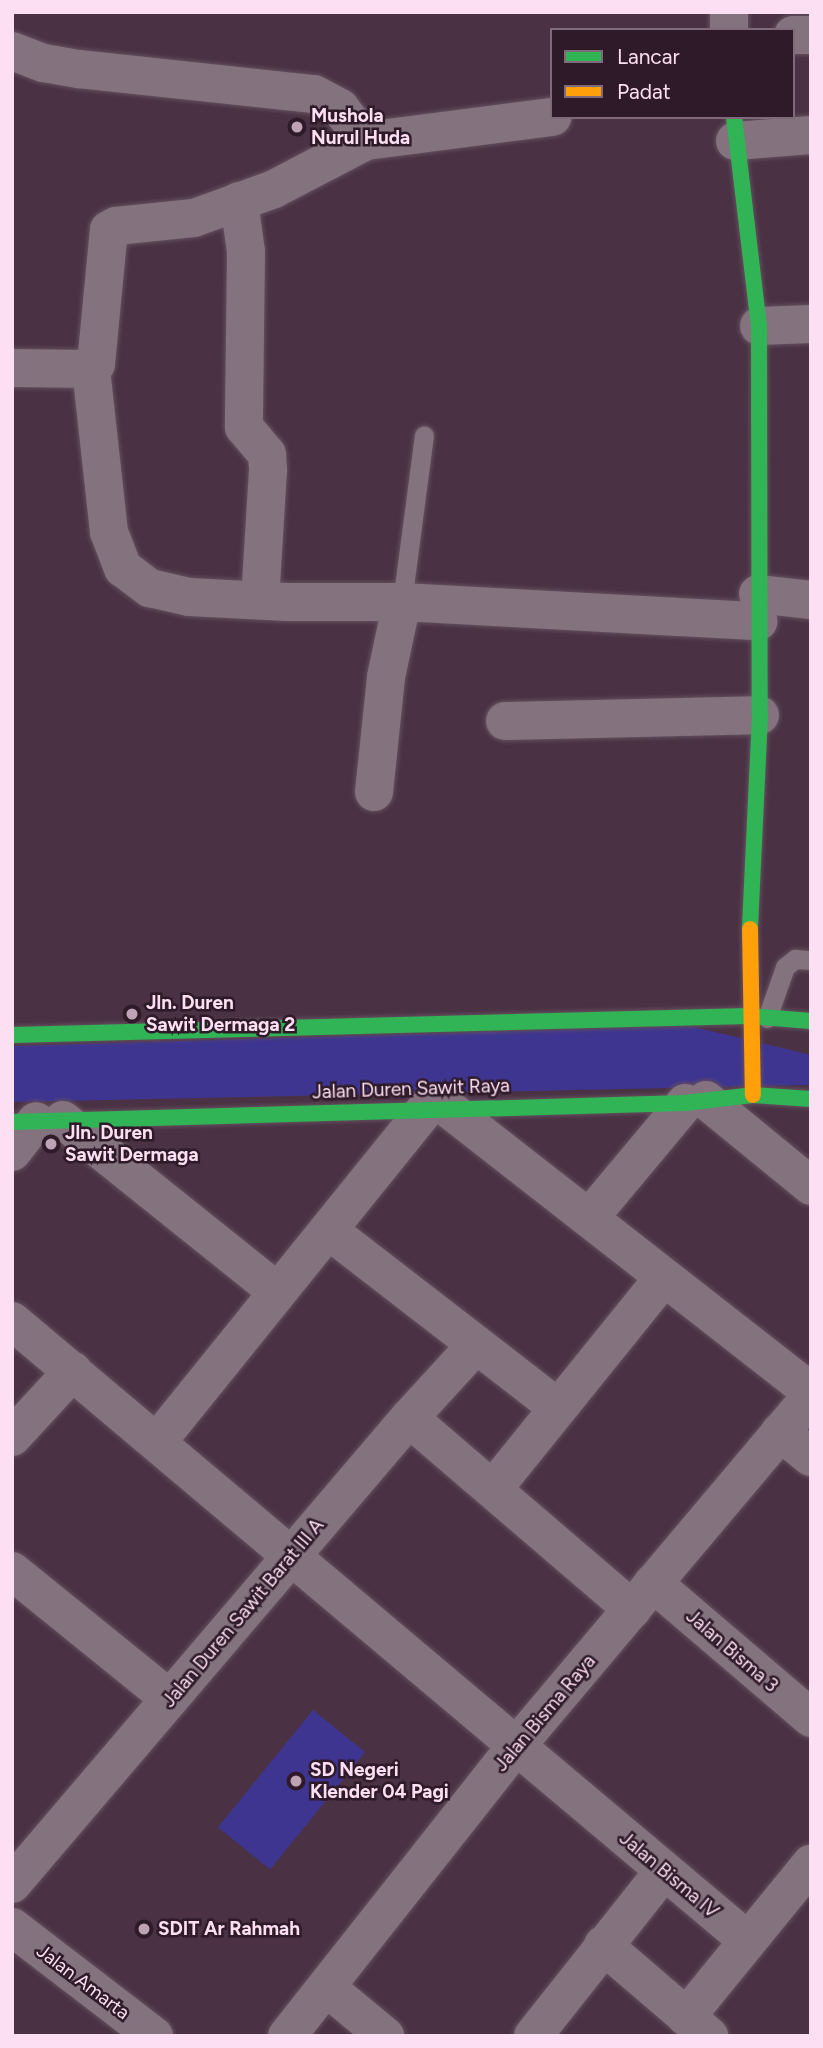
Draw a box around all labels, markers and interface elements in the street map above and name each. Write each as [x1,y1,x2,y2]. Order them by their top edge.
legend [550,28,795,119]
text: Lancar [617,44,680,69]
text: Padat [617,79,671,104]
place label: Mushola Nurul Huda [311,105,410,149]
marker: Mushola Nurul Huda [289,119,305,135]
place label: Jln. Duren Sawit Dermaga 2 [146,992,295,1036]
marker: Jln. Duren Sawit Dermaga 2 [124,1006,140,1022]
street label: Jalan Duren Sawit Raya [312,1074,510,1104]
place label: Jln. Duren Sawit Dermaga [65,1122,199,1166]
marker: Jln. Duren Sawit Dermaga [43,1136,59,1152]
street label: Jalan Duren Sawit Barat III A [157,1514,329,1712]
street label: Jalan Bisma 3 [681,1605,783,1697]
street label: Jalan Bisma Raya [490,1650,600,1776]
place label: SD Negeri Klender 04 Pagi [310,1759,449,1803]
marker: SD Negeri Klender 04 Pagi [288,1773,304,1789]
street label: Jalan Bisma IV [615,1827,723,1923]
place label: SDIT Ar Rahmah [158,1918,300,1940]
marker: SDIT Ar Rahmah [136,1921,152,1937]
street label: Jalan Amarta [32,1940,134,2024]

